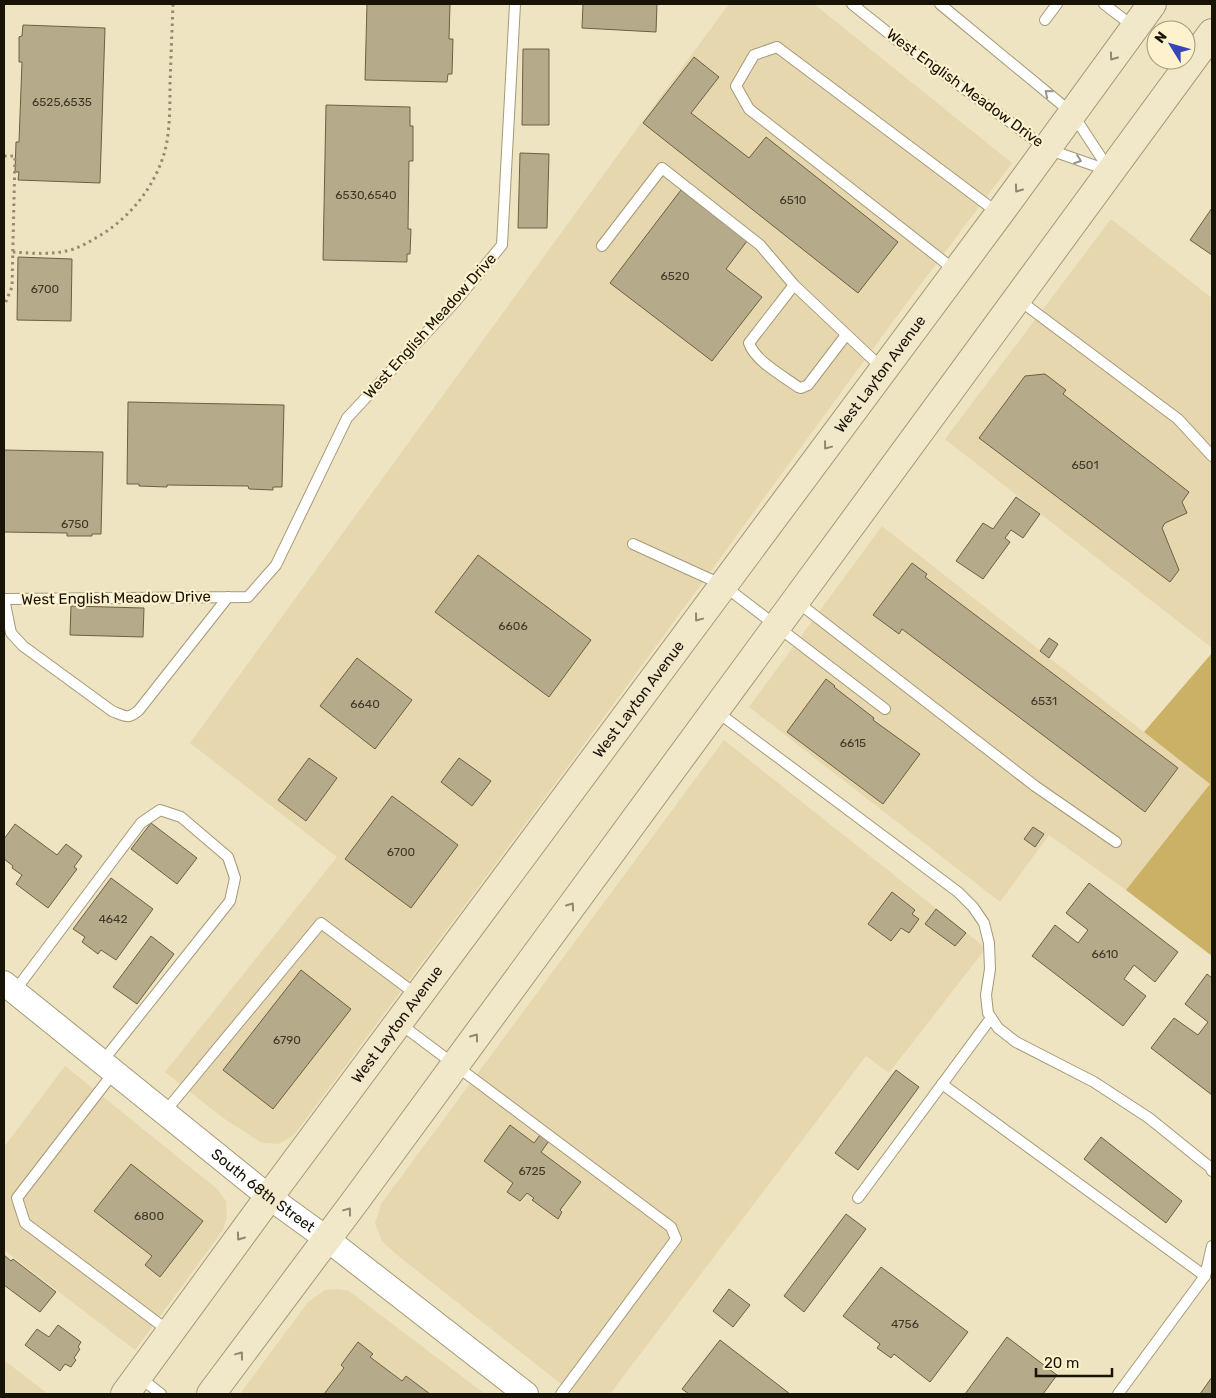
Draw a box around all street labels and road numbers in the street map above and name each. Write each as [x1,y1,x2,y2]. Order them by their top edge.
street label: West English Meadow Drive [883,25,1047,151]
street label: West English Meadow Drive [360,250,500,402]
street label: West Layton Avenue [831,312,930,436]
street label: West English Meadow Drive [21,587,211,609]
street label: West Layton Avenue [589,637,688,761]
street label: West Layton Avenue [348,962,447,1087]
street label: South 68th Street [207,1145,319,1236]

